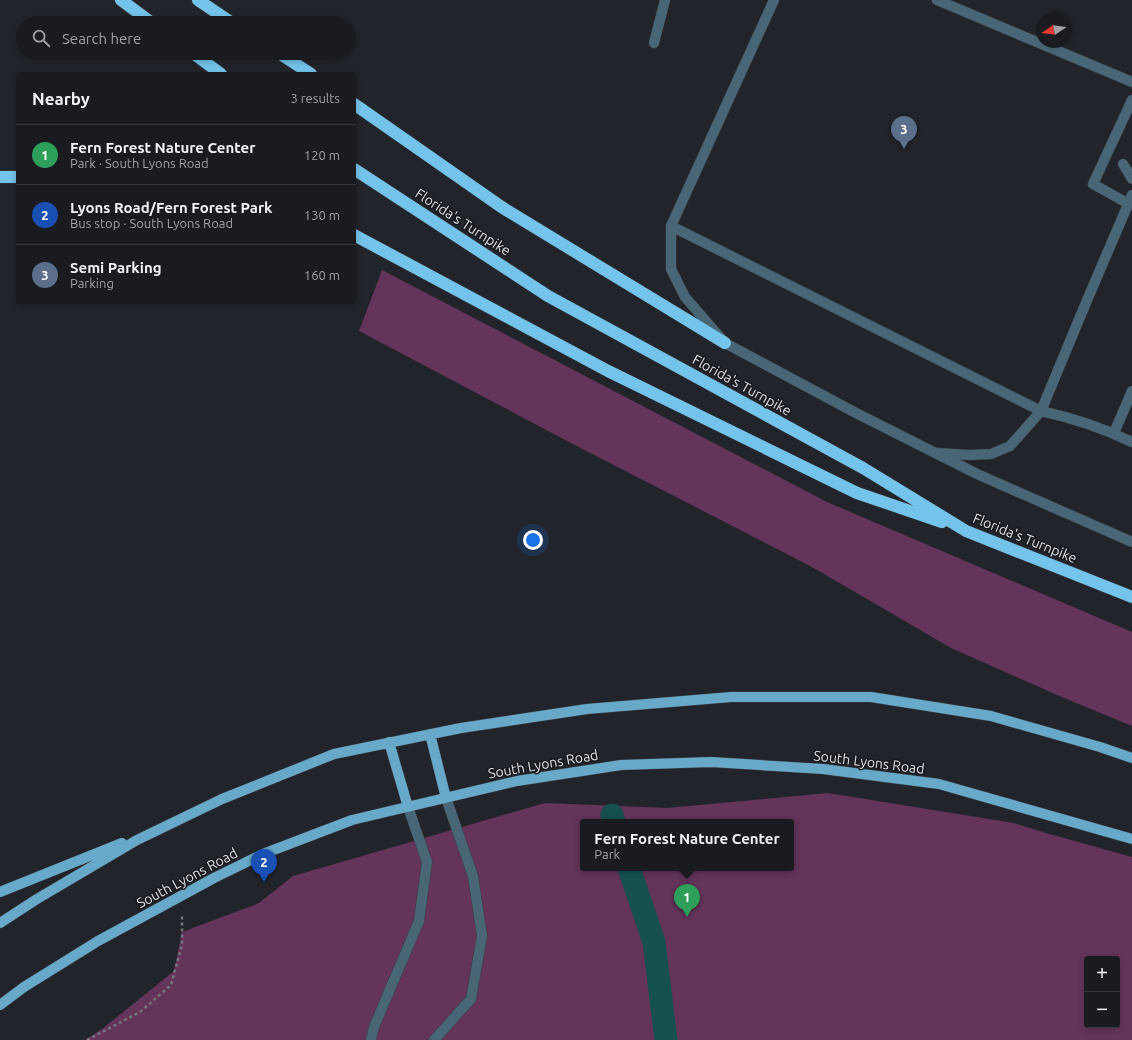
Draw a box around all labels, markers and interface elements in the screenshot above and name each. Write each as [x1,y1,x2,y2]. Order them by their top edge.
north arrow [1036,12,1072,48]
search box [16,16,356,60]
icon: search [30,27,52,49]
text: Search here [62,30,141,47]
text: Nearby [32,89,90,108]
text: 3 results [290,91,340,105]
pin: 3 [891,116,917,149]
text: Fern Forest Nature Center [70,139,255,156]
text: 1 [41,148,49,162]
text: 120 m [304,148,340,162]
text: Park · South Lyons Road [70,156,209,170]
street label: Florida's Turnpike [412,185,514,259]
text: Lyons Road/Fern Forest Park [70,199,272,216]
text: 2 [41,208,49,222]
text: 130 m [304,208,340,222]
text: Bus stop · South Lyons Road [70,216,233,230]
text: Semi Parking [70,259,162,276]
text: 3 [41,268,49,282]
text: 160 m [304,268,340,282]
text: Parking [70,276,114,290]
street label: Florida's Turnpike [690,351,794,419]
street label: Florida's Turnpike [971,510,1079,566]
your location [523,530,543,550]
street label: South Lyons Road [487,746,599,782]
street label: South Lyons Road [813,747,925,777]
popup [580,819,794,871]
text: Fern Forest Nature Center [594,830,780,847]
street label: South Lyons Road [134,845,240,911]
text: Park [594,847,620,861]
pin: 2 [251,849,277,882]
pin: 1 [674,884,700,917]
map controls [1084,956,1120,1028]
button: + [1084,956,1120,992]
button: − [1084,992,1120,1028]

